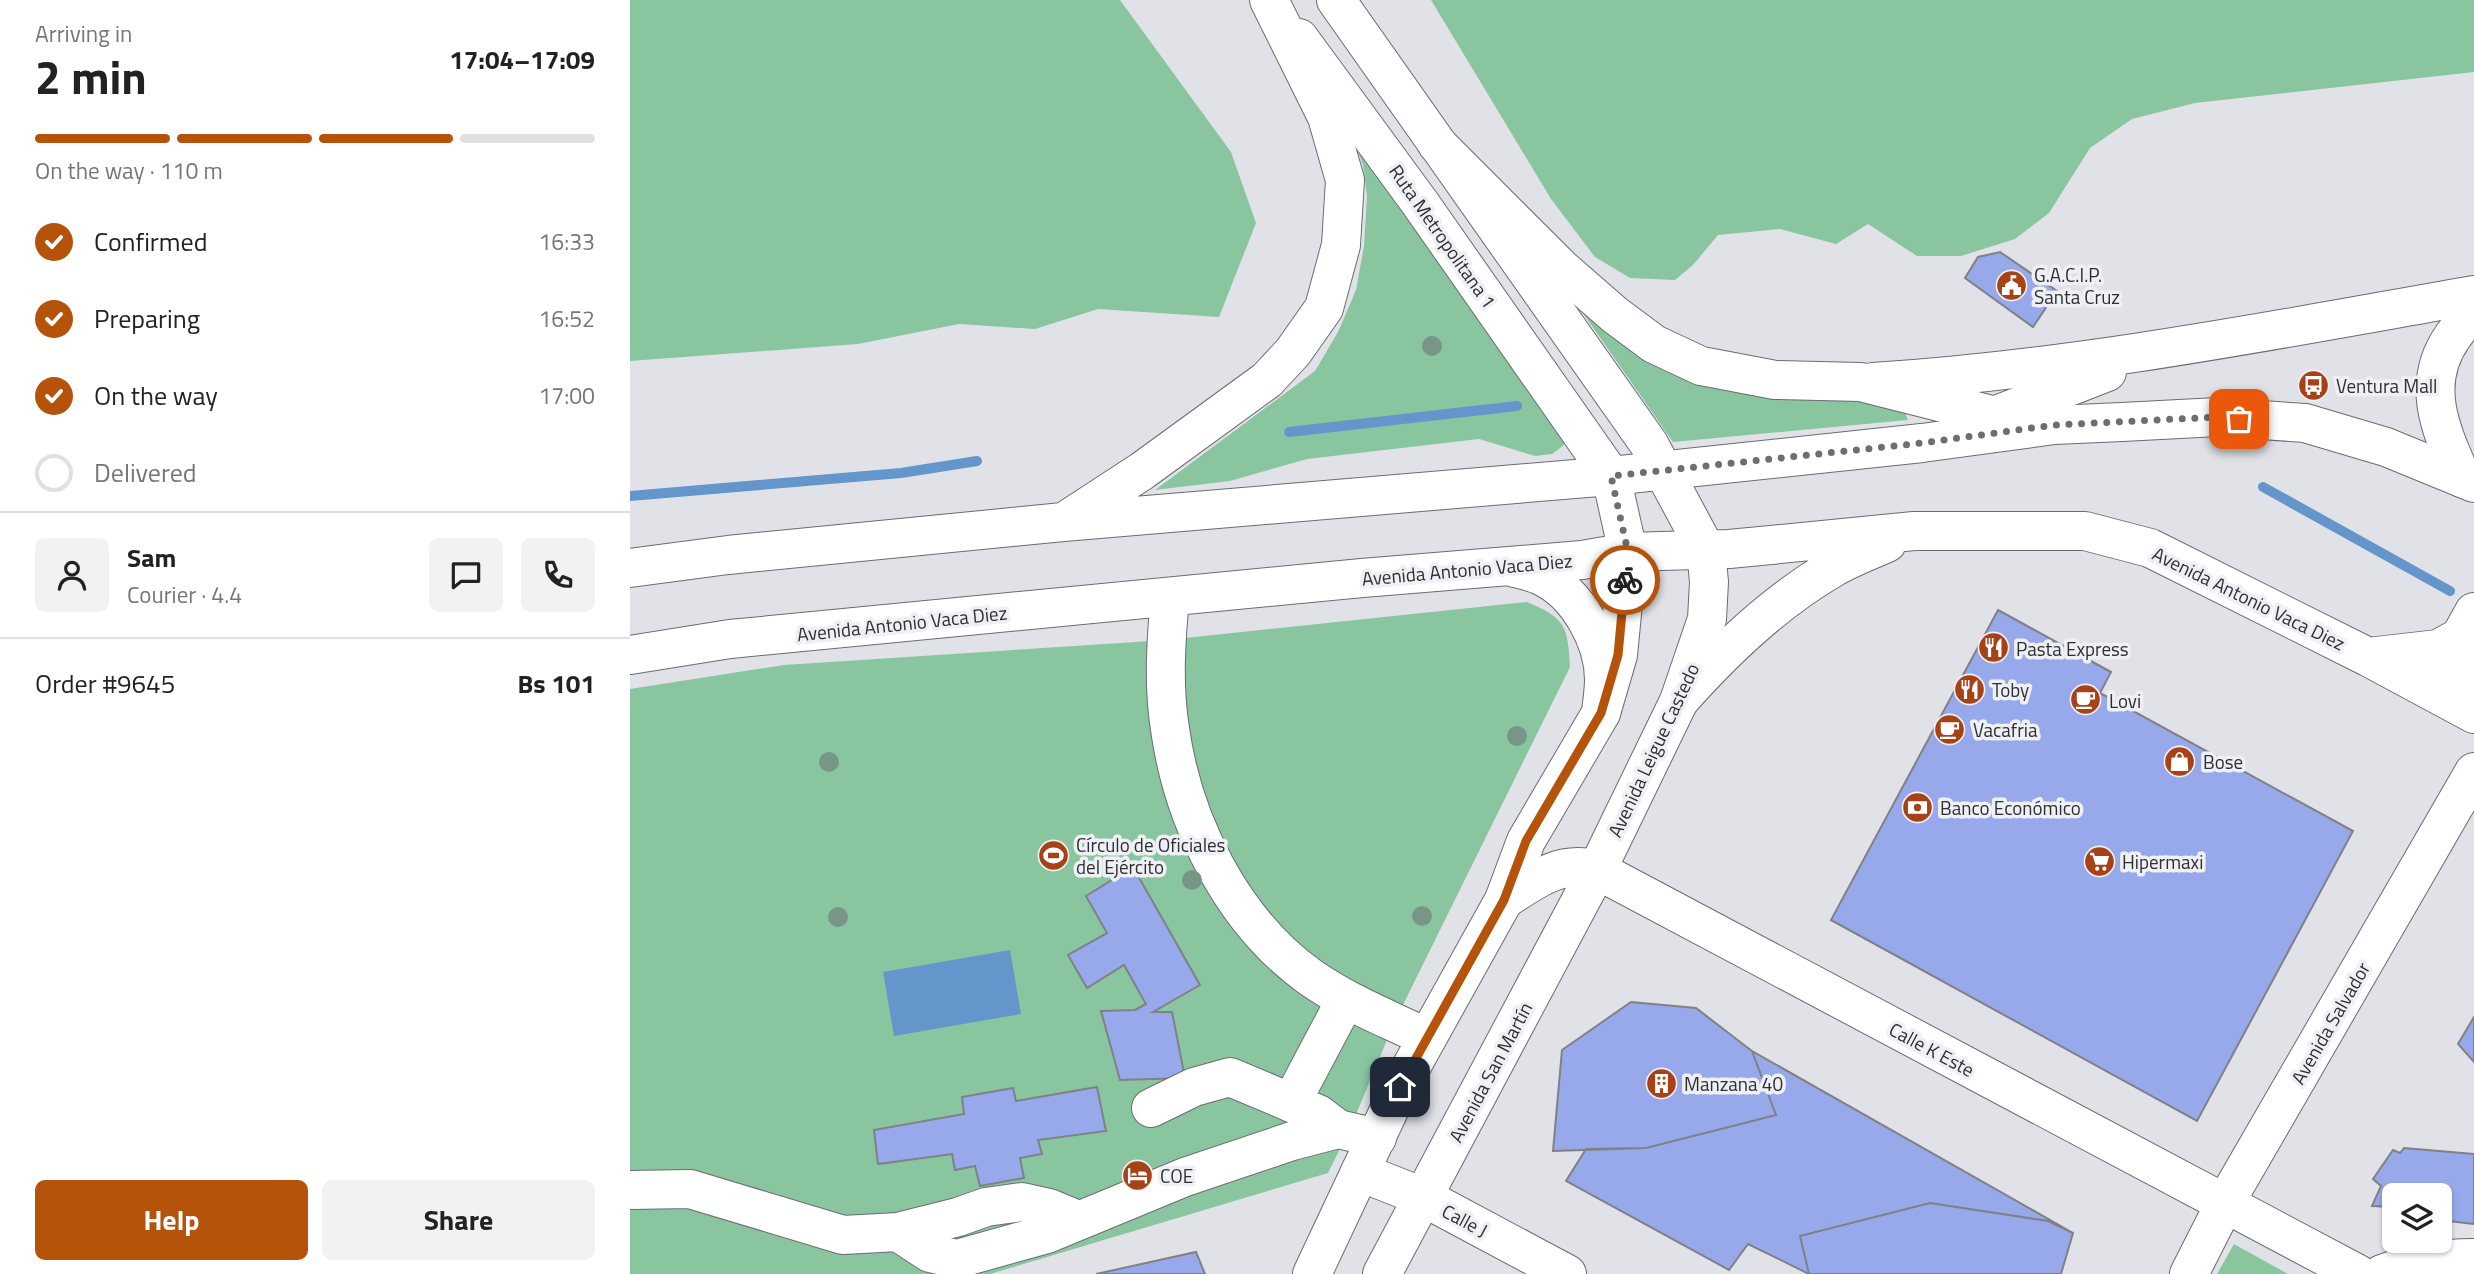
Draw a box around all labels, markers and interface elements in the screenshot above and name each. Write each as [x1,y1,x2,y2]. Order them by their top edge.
text: Arriving in [35,16,132,51]
text: 17:04–17:09 [449,40,595,79]
text: 2 min [35,42,147,112]
text: On the way · 110 m [35,153,223,188]
street label: Ruta Metropolitana 1 [1382,158,1504,314]
text: Confirmed [94,222,208,261]
icon: check [35,223,73,261]
text: 16:33 [538,224,595,259]
place label: G.A.C.I.P. Santa Cruz [2034,260,2120,311]
public building icon: G.A.C.I.P. Santa Cruz [1994,268,2028,302]
text: Preparing [94,299,200,338]
icon: check [35,300,73,338]
text: 16:52 [538,301,595,336]
bus stop icon: Ventura Mall [2296,368,2330,402]
place label: Ventura Mall [2336,371,2437,400]
text: On the way [94,376,218,415]
icon: check [35,377,73,415]
text: 17:00 [538,378,595,413]
pin [2209,389,2269,449]
icon: bag [2220,400,2258,438]
text: Delivered [94,453,197,492]
button: person [35,538,109,612]
text: Sam [127,538,176,577]
button: chat [429,538,503,612]
button: phone [521,538,595,612]
street label: Avenida Antonio Vaca Diez [2148,539,2350,657]
street label: Avenida Antonio Vaca Diez [1361,545,1573,593]
courier [1590,545,1660,615]
icon: bike [1606,561,1644,599]
text: Courier · 4.4 [127,577,242,612]
street label: Avenida Antonio Vaca Diez [796,598,1008,648]
restaurant icon: Pasta Express [1976,631,2010,665]
place label: Pasta Express [2016,634,2129,663]
street label: Avenida Leigue Castedo [1600,658,1706,842]
text: Order #9645 [35,664,175,703]
text: Bs 101 [517,664,595,703]
restaurant icon: Toby [1952,672,1986,706]
place label: Toby [1992,675,2029,704]
cafe icon: Lovi [2069,683,2103,717]
place label: Lovi [2109,686,2141,715]
cafe icon: Vacafria [1933,712,1967,746]
place label: Vacafria [1973,715,2038,744]
shop icon: Bose [2163,744,2197,778]
place label: Bose [2203,747,2243,776]
bank icon: Banco Económico [1900,790,1934,824]
place label: Banco Económico [1940,793,2081,822]
place label: Círculo de Oficiales del Ejército [1076,830,1226,881]
sports icon: Círculo de Oficiales del Ejército [1036,838,1070,872]
supermarket icon: Hipermaxi [2082,844,2116,878]
place label: Hipermaxi [2122,847,2203,876]
street label: Avenida Salvador [2283,956,2377,1090]
street label: Avenida San Martín [1441,997,1539,1147]
street label: Calle K Este [1884,1014,1980,1084]
pin [1370,1057,1430,1117]
building icon: Manzana 40 [1644,1066,1678,1100]
icon: home [1381,1068,1419,1106]
place label: Manzana 40 [1684,1069,1783,1098]
hotel icon: COE [1120,1158,1154,1192]
place label: COE [1160,1161,1193,1190]
button: Help [35,1180,308,1260]
button: Share [322,1180,595,1260]
map controls [2382,1183,2452,1253]
button: layers [2382,1183,2452,1253]
street label: Calle J [1437,1196,1493,1244]

